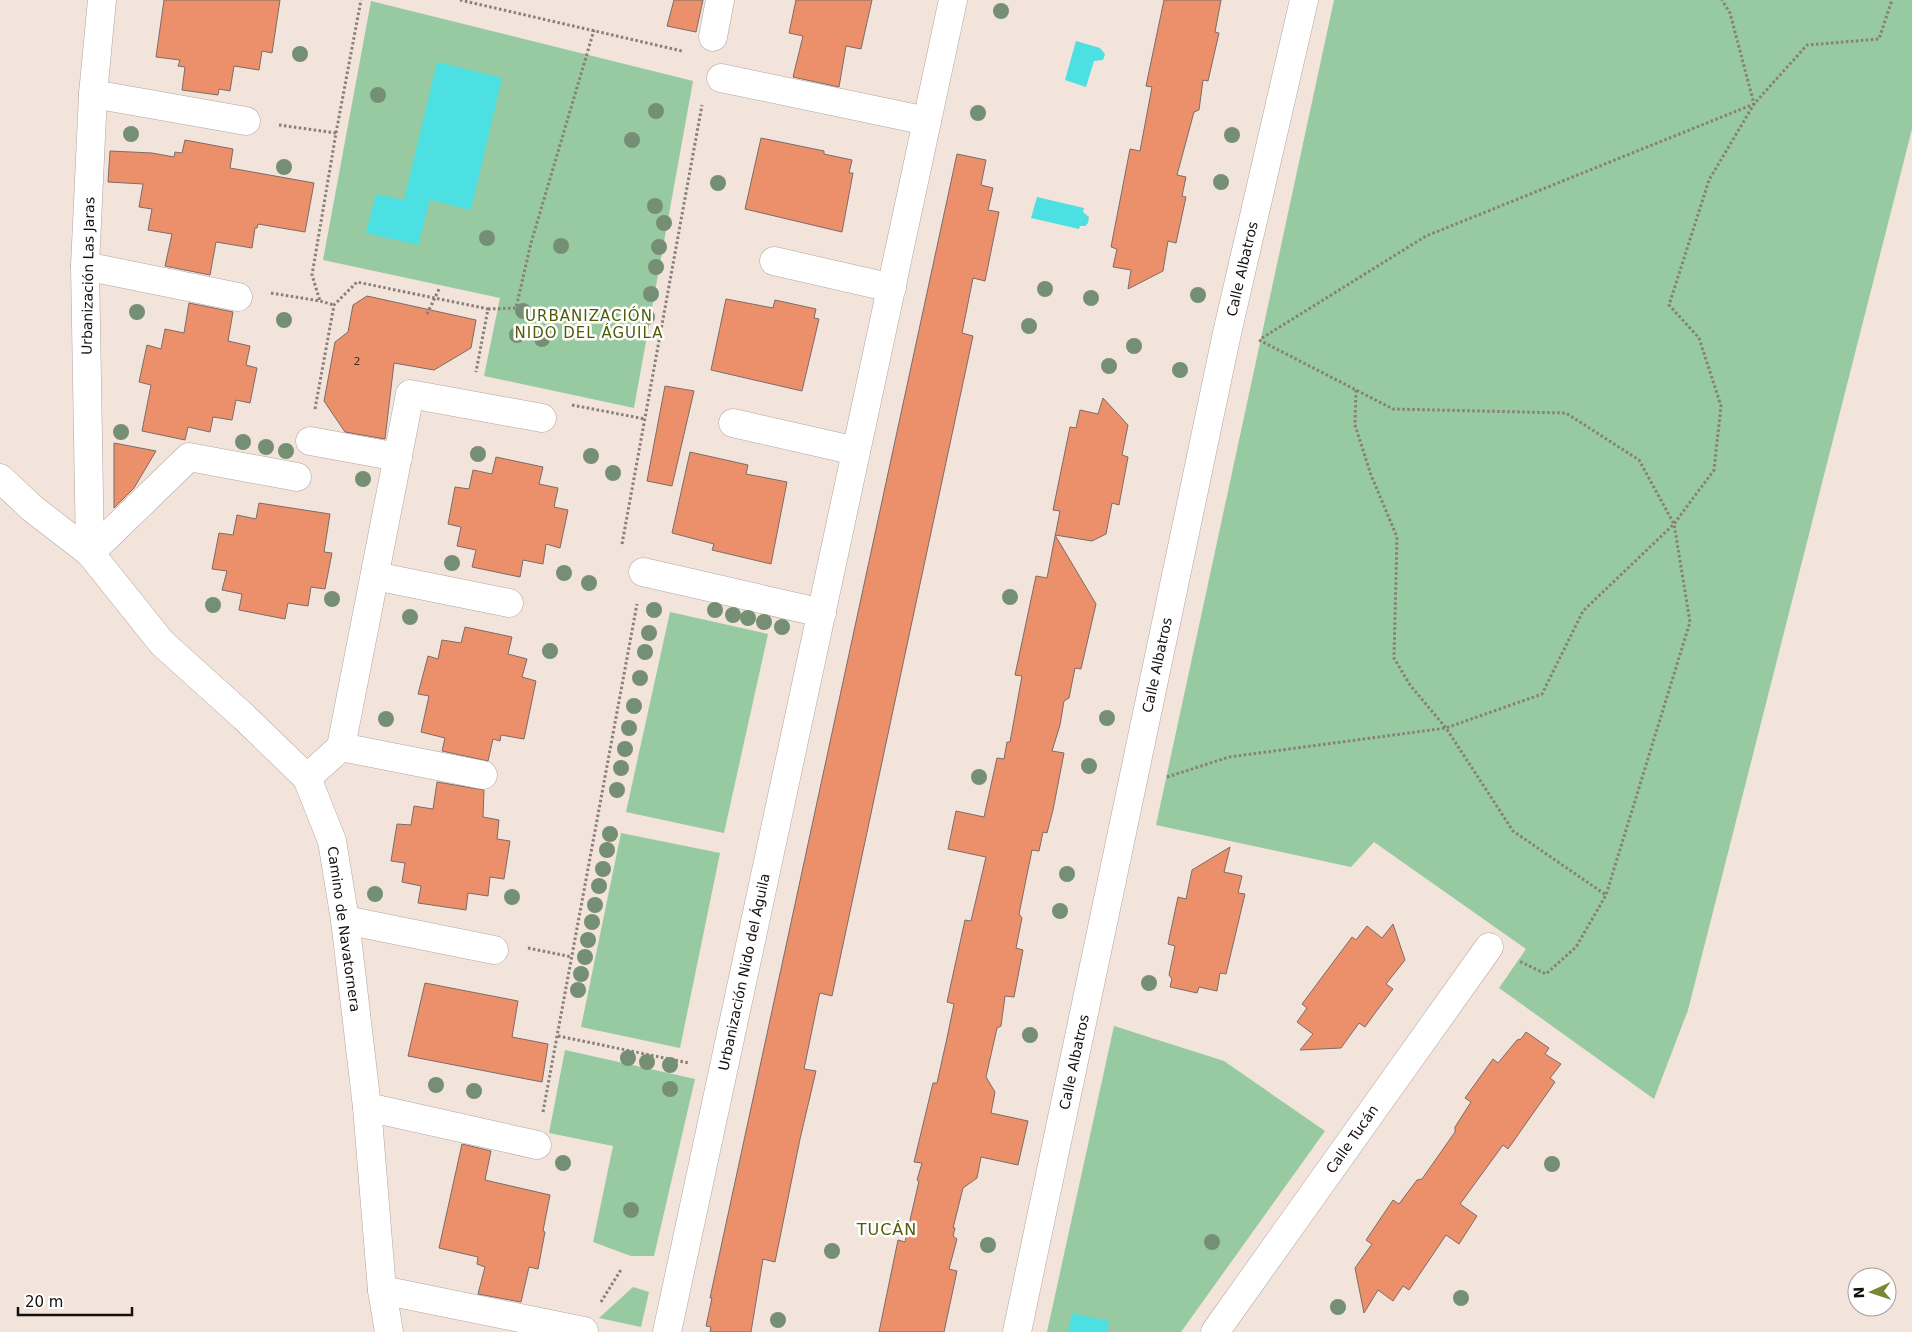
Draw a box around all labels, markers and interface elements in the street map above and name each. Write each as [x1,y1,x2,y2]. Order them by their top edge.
street label: Urbanización Las Jaras [79,197,97,355]
street label: Calle Albatros [1223,220,1261,318]
district label: URBANIZACIÓN NIDO DEL ÁGUILA [515,306,663,342]
house number: 2 [354,355,361,368]
street label: Calle Albatros [1139,616,1175,714]
street label: Camino de Navatornera [324,845,364,1013]
street label: Urbanización Nido del Águila [715,872,773,1072]
street label: Calle Albatros [1056,1013,1092,1111]
street label: Calle Tucán [1323,1102,1381,1176]
district label: TUCÁN [856,1220,917,1239]
north arrow [1847,1267,1897,1317]
scale bar [18,1284,131,1316]
text: N [1851,1286,1867,1299]
text: 20 m [25,1293,63,1311]

